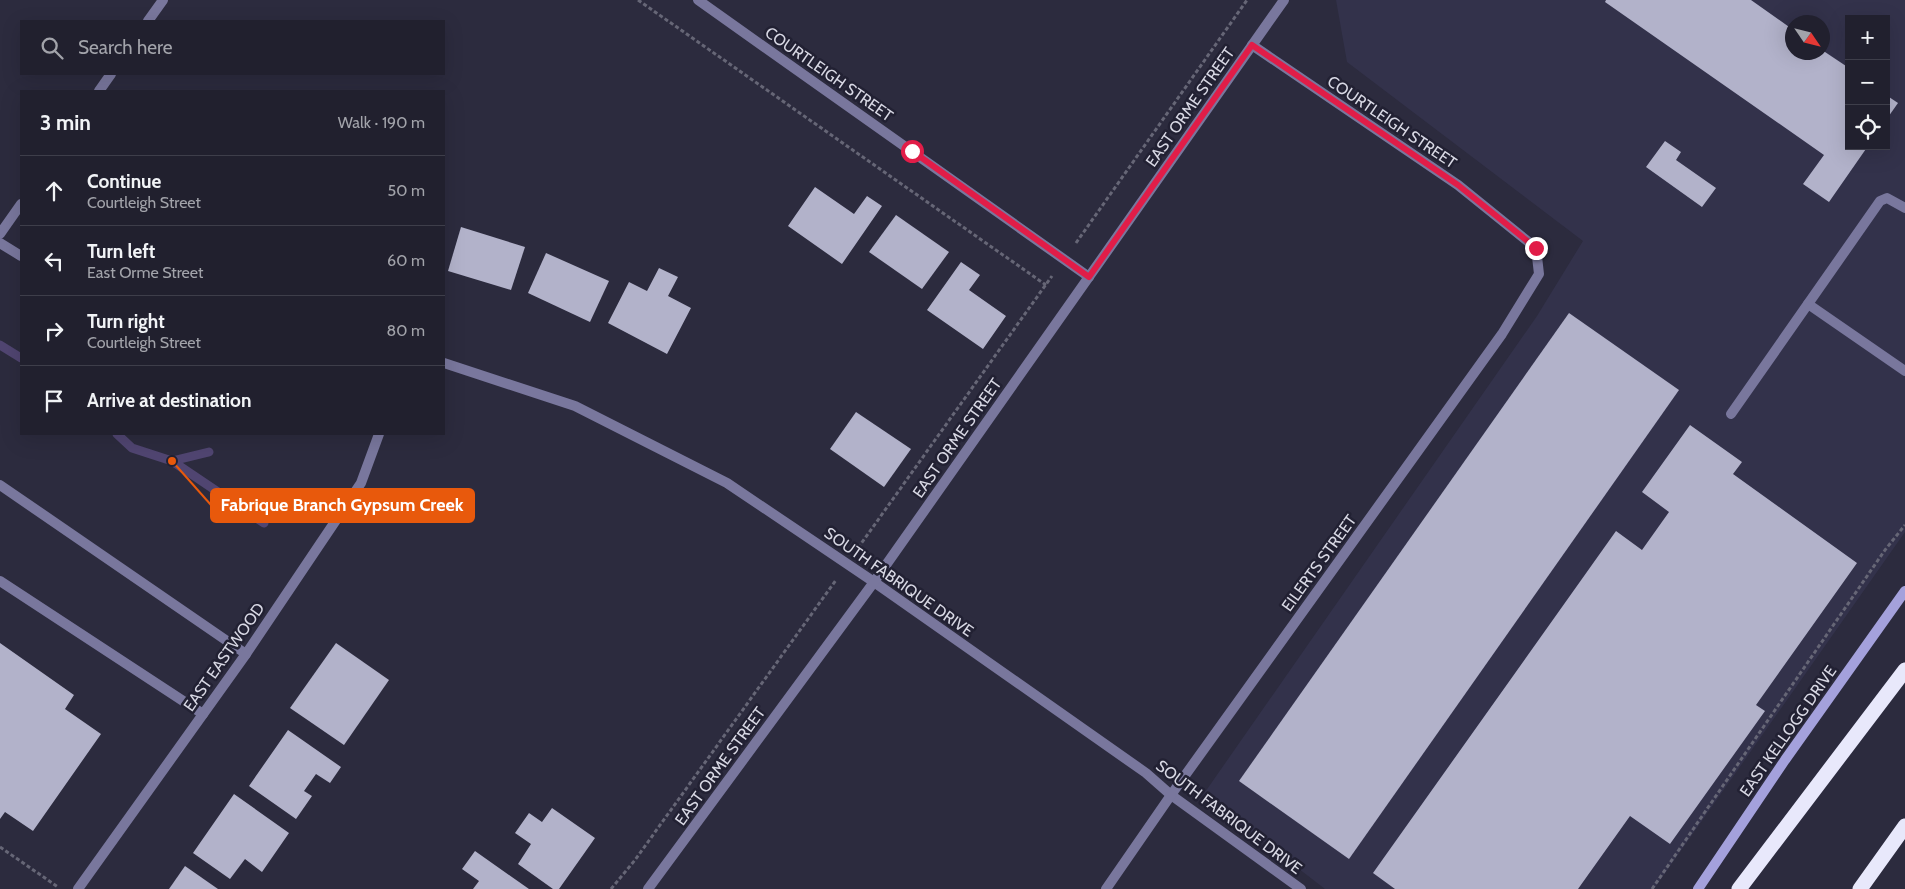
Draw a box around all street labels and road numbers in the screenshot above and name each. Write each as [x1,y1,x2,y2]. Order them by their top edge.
street label: COURTLEIGH STREET [761,23,897,126]
street label: EAST ORME STREET [1142,43,1239,170]
street label: COURTLEIGH STREET [1324,72,1461,173]
street label: EAST ORME STREET [909,374,1006,501]
street label: EILERTS STREET [1278,511,1361,615]
street label: SOUTH FABRIQUE DRIVE [821,523,977,641]
street label: EAST EASTWOOD [179,599,269,715]
street label: EAST KELLOGG DRIVE [1736,662,1840,800]
street label: EAST ORME STREET [671,703,769,829]
street label: SOUTH FABRIQUE DRIVE [1152,756,1306,878]

